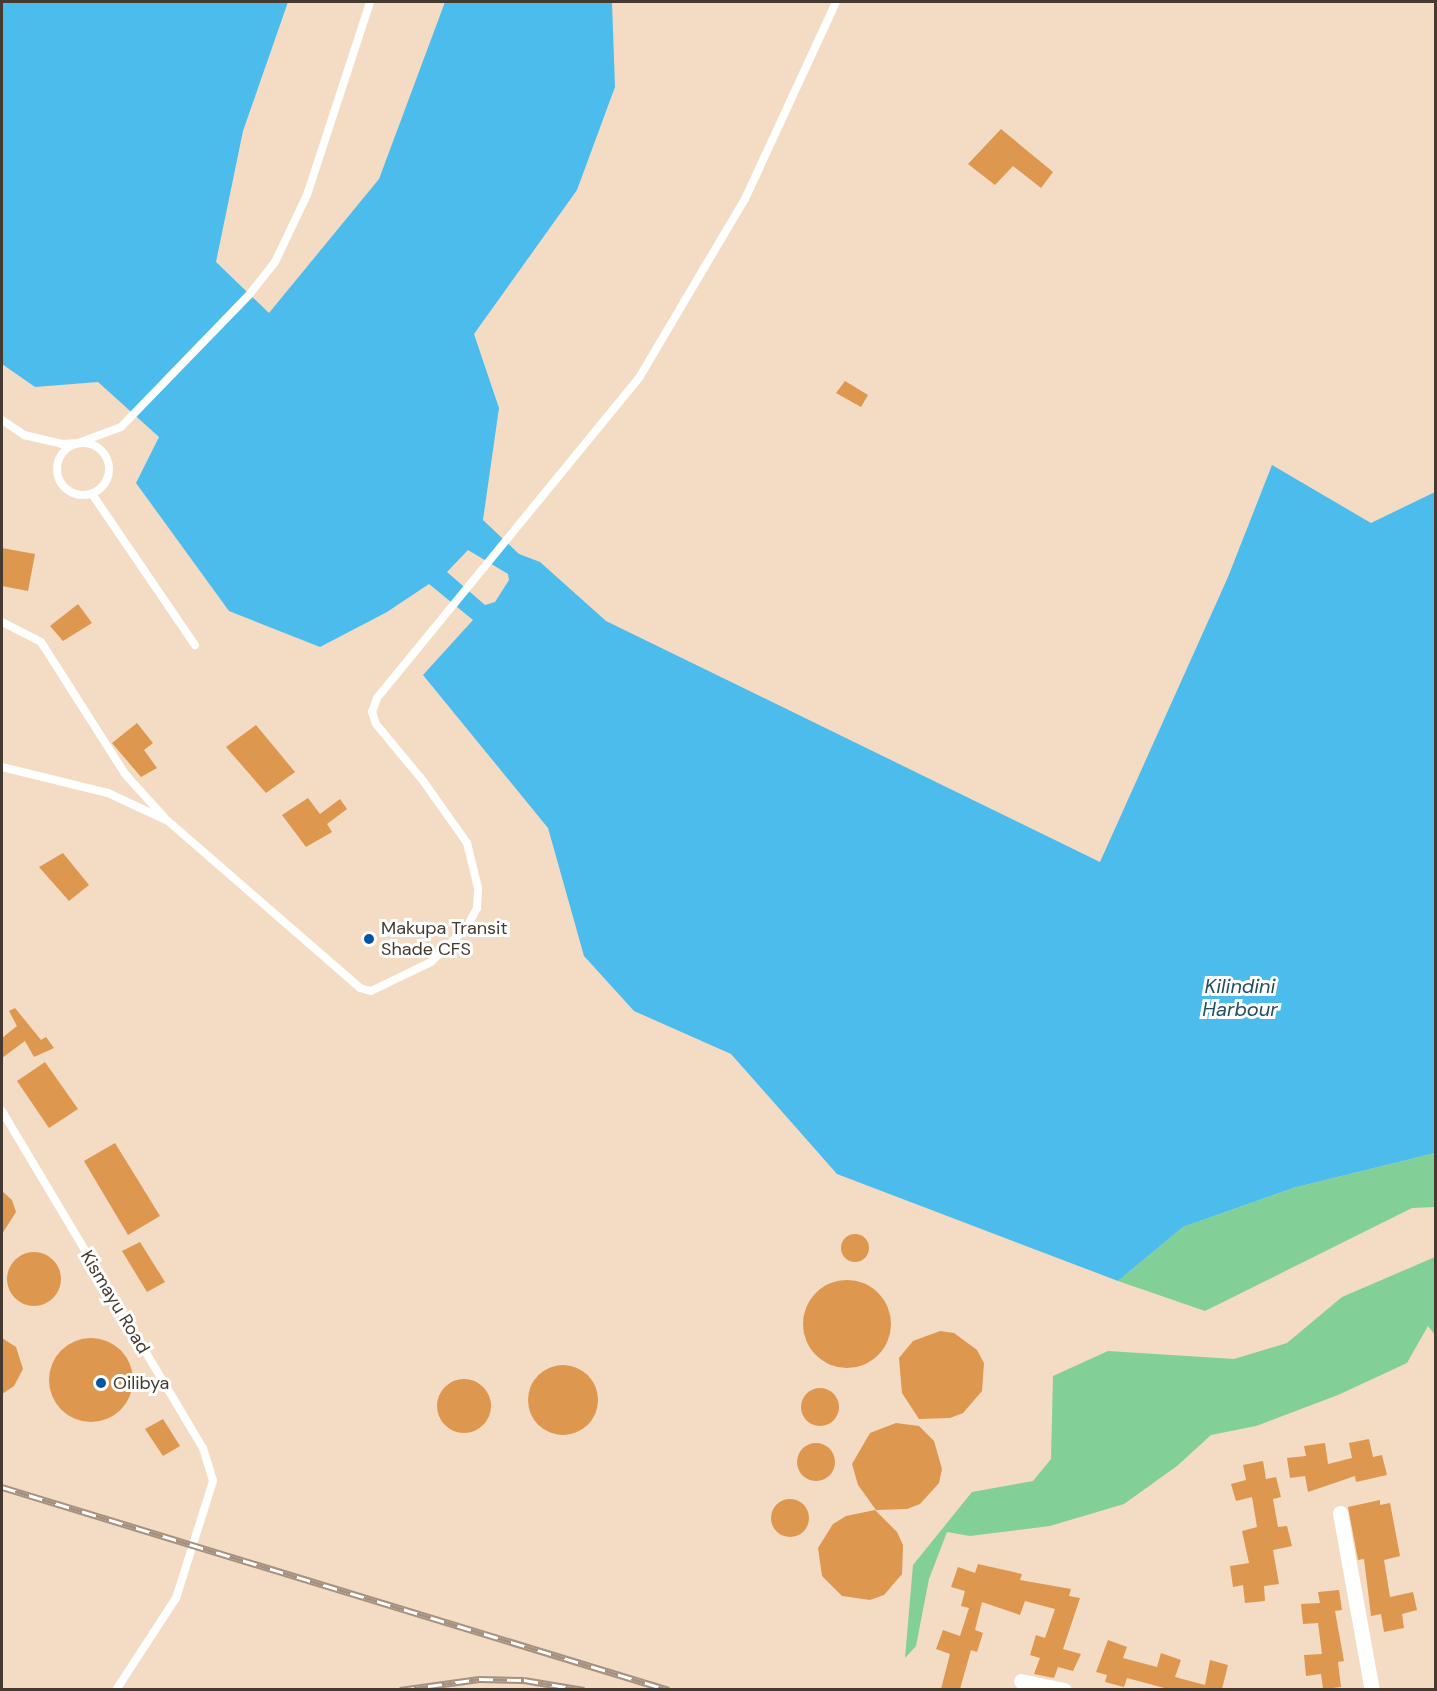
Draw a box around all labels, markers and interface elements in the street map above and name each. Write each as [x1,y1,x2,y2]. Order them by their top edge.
place label: Makupa Transit Shade CFS [381,918,507,960]
marker: Makupa Transit Shade CFS [362,932,376,946]
water label: Kilindini Harbour [1202,975,1278,1022]
street label: Kismayu Road [76,1247,154,1357]
place label: Oilibya [113,1372,169,1394]
marker: Oilibya [94,1376,108,1390]

